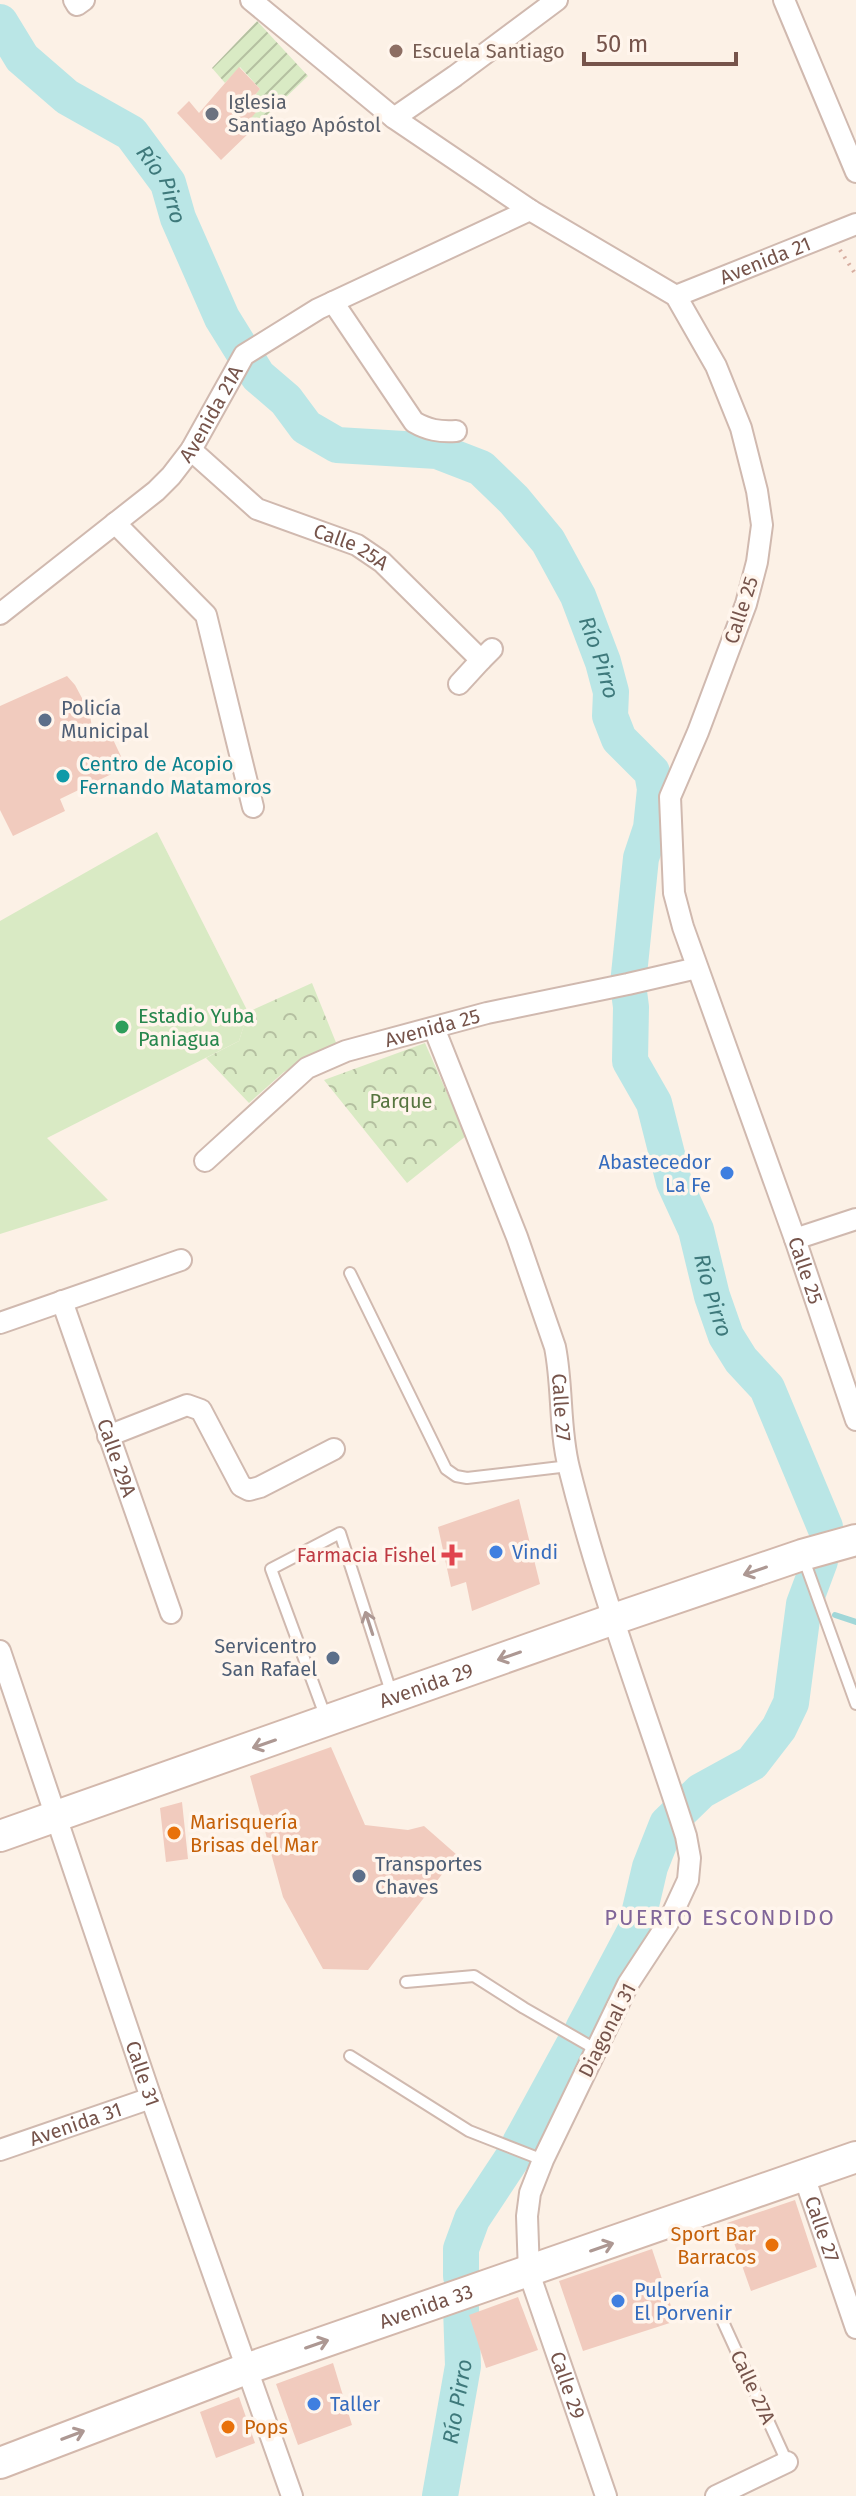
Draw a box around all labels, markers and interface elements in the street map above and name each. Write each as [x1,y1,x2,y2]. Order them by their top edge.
scale bar [584,16,736,66]
text: 50 m [596,30,648,58]
place label: Escuela Santiago [412,39,565,63]
marker: Escuela Santiago [387,42,405,60]
place label: Iglesia Santiago Apóstol [228,90,381,137]
marker: Iglesia Santiago Apóstol [203,105,221,123]
water label: Río Pirro [131,140,192,227]
street label: Avenida 21 [716,231,814,289]
street label: Avenida 21A [174,361,248,467]
street label: Calle 25A [310,518,394,575]
street label: Calle 25 [719,573,763,647]
water label: Río Pirro [573,612,625,702]
place label: Policía Municipal [61,696,149,743]
marker: Policía Municipal [36,711,54,729]
place label: Centro de Acopio Fernando Matamoros [79,752,271,799]
marker: Centro de Acopio Fernando Matamoros [54,767,72,785]
street label: Avenida 25 [382,1003,483,1052]
place label: Estadio Yuba Paniagua [138,1004,255,1051]
marker: Estadio Yuba Paniagua [113,1018,131,1036]
park label: Parque [369,1089,433,1113]
place label: Abastecedor La Fe [599,1150,711,1197]
marker: Abastecedor La Fe [718,1164,736,1182]
street label: Calle 25 [783,1234,828,1307]
water label: Río Pirro [688,1251,738,1341]
street label: Calle 27 [547,1372,576,1443]
street label: Calle 29A [92,1416,142,1500]
place label: Vindi [512,1540,558,1564]
place label: Farmacia Fishel [297,1543,436,1567]
marker: Vindi [487,1543,505,1561]
marker: Farmacia Fishel [443,1546,461,1564]
one-way arrow [743,1565,768,1580]
one-way arrow [361,1610,376,1636]
place label: Servicentro San Rafael [214,1634,317,1681]
marker: Servicentro San Rafael [324,1649,342,1667]
one-way arrow [497,1650,522,1664]
street label: Avenida 29 [376,1658,476,1713]
one-way arrow [252,1737,277,1752]
place label: Marisquería Brisas del Mar [190,1810,318,1857]
marker: Marisquería Brisas del Mar [165,1824,183,1842]
place label: Transportes Chaves [375,1852,482,1899]
marker: Transportes Chaves [350,1867,368,1885]
district label: PUERTO ESCONDIDO [604,1904,836,1931]
street label: Diagonal 31 [573,1979,641,2081]
street label: Calle 31 [121,2038,165,2110]
street label: Avenida 31 [26,2097,125,2151]
street label: Calle 27 [800,2193,845,2265]
place label: Sport Bar Barracos [671,2222,756,2269]
marker: Sport Bar Barracos [763,2236,781,2254]
one-way arrow [589,2239,614,2253]
place label: Pulpería El Porvenir [634,2278,732,2325]
street label: Avenida 33 [376,2279,476,2334]
marker: Pulpería El Porvenir [609,2292,627,2310]
one-way arrow [304,2336,329,2351]
street label: Calle 27A [725,2346,781,2428]
street label: Calle 29 [545,2348,590,2422]
water label: Río Pirro [436,2359,477,2446]
place label: Taller [330,2392,381,2416]
marker: Taller [305,2395,323,2413]
place label: Pops [244,2415,288,2439]
marker: Pops [219,2418,237,2436]
one-way arrow [60,2427,85,2441]

